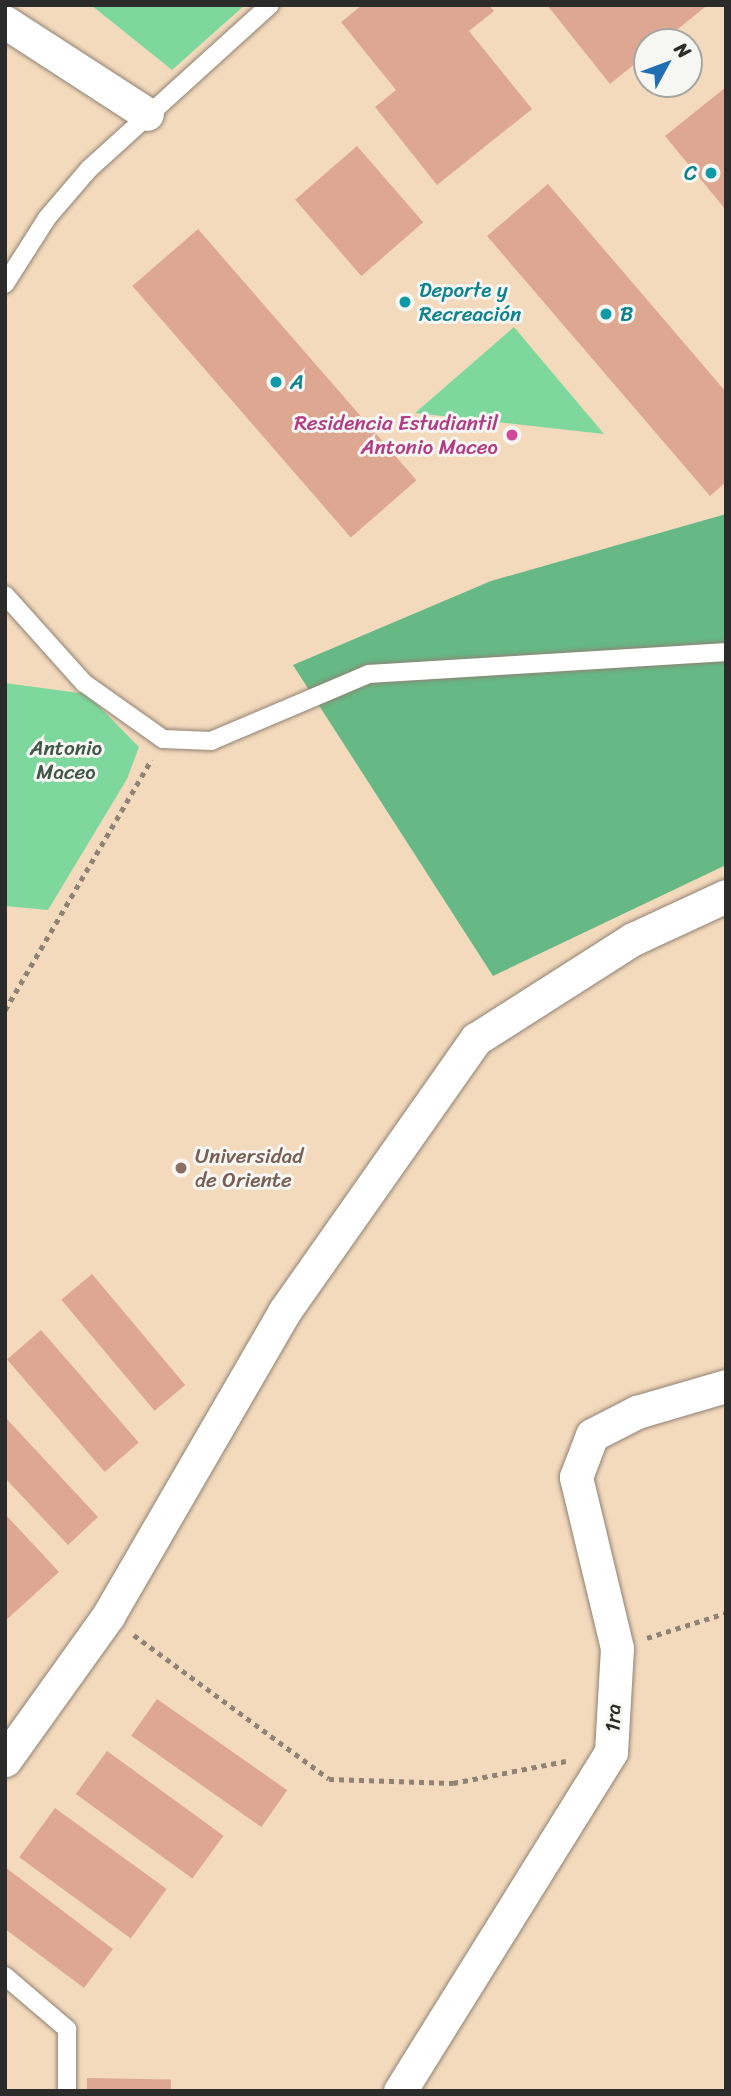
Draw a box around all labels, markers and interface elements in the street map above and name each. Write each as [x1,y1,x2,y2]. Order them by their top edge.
north arrow [633,28,703,98]
text: N [666,34,699,66]
place label: C [684,160,697,186]
marker: C [703,165,719,181]
place label: Deporte y Recreación [419,277,521,327]
marker: Deporte y Recreación [397,294,413,310]
place label: B [620,301,633,327]
marker: B [598,306,614,322]
place label: A [290,369,304,395]
marker: A [268,374,284,390]
place label: Residencia Estudiantil Antonio Maceo [293,410,498,460]
marker: Residencia Estudiantil Antonio Maceo [504,427,520,443]
park label: Antonio Maceo [30,735,102,785]
place label: Universidad de Oriente [195,1143,303,1193]
marker: Universidad de Oriente [173,1160,189,1176]
street label: 1ra [600,1703,626,1733]

